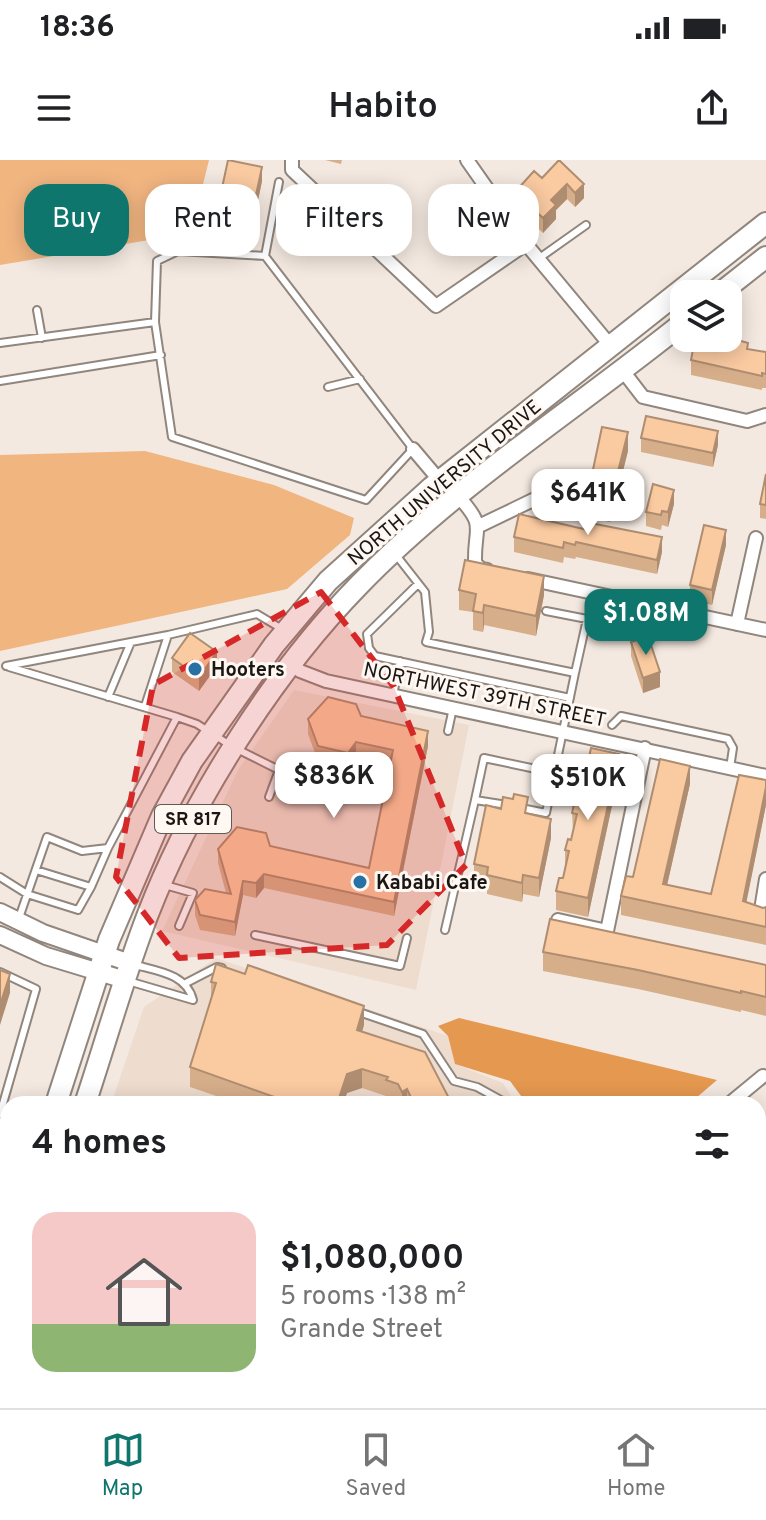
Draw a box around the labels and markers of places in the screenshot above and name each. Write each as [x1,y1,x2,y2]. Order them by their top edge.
pin: $641K [532,469,644,537]
pin: $1.08M [581,589,711,657]
place label: Hooters [211,658,285,684]
marker: Hooters [186,660,204,678]
pin: $836K [278,752,390,820]
pin: $510K [532,754,644,822]
place label: Kababi Cafe [376,871,488,897]
marker: Kababi Cafe [351,873,369,891]

